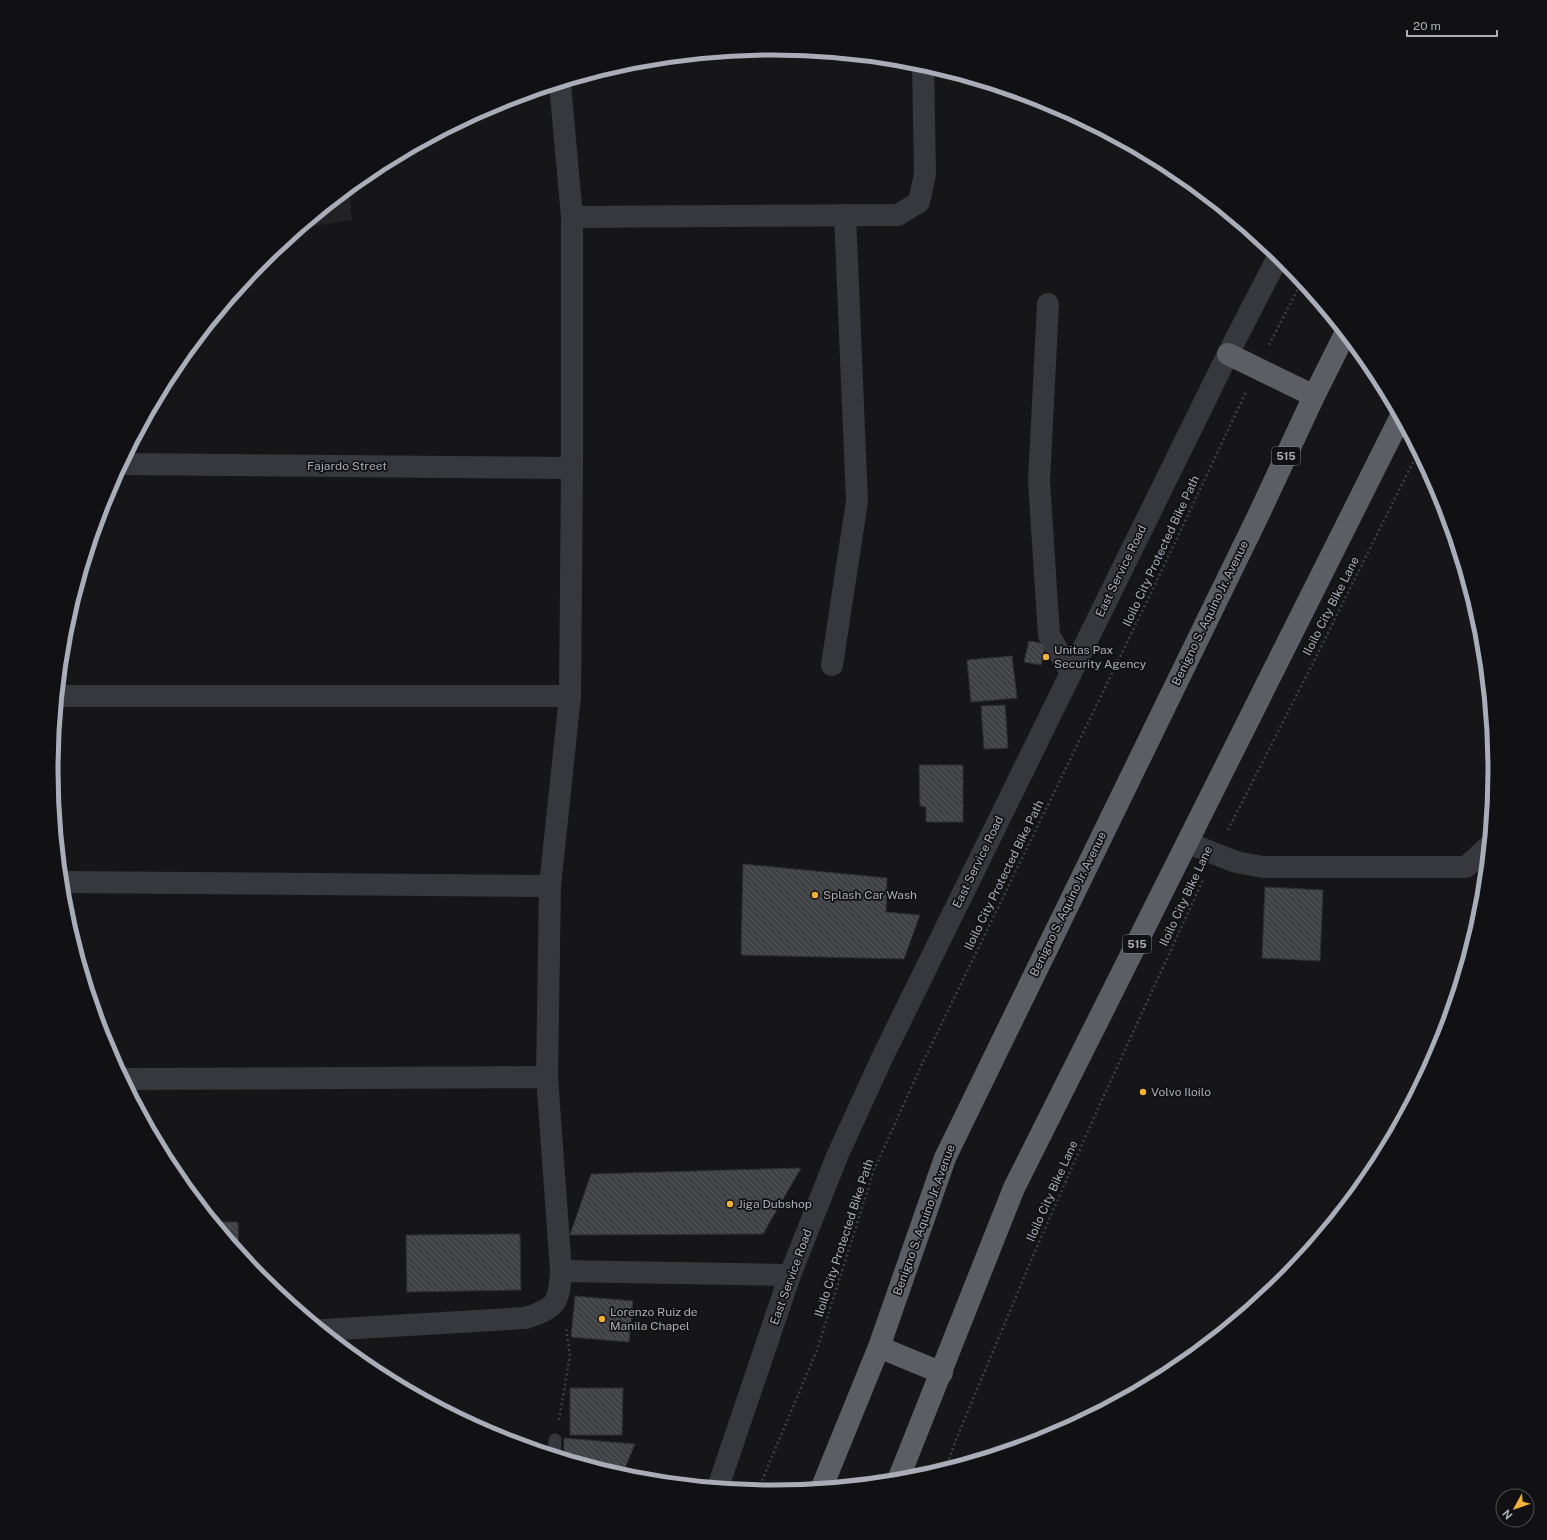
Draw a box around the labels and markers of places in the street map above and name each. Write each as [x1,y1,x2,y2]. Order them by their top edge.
place label: Unitas Pax Security Agency [1054,643,1147,671]
marker: Unitas Pax Security Agency [1041,652,1051,662]
place label: Splash Car Wash [823,888,917,902]
marker: Splash Car Wash [810,890,820,900]
place label: Volvo Iloilo [1151,1085,1211,1099]
marker: Volvo Iloilo [1138,1087,1148,1097]
place label: Jiga Dubshop [738,1197,812,1211]
marker: Jiga Dubshop [725,1199,735,1209]
place label: Lorenzo Ruiz de Manila Chapel [610,1305,698,1333]
marker: Lorenzo Ruiz de Manila Chapel [597,1314,607,1324]

